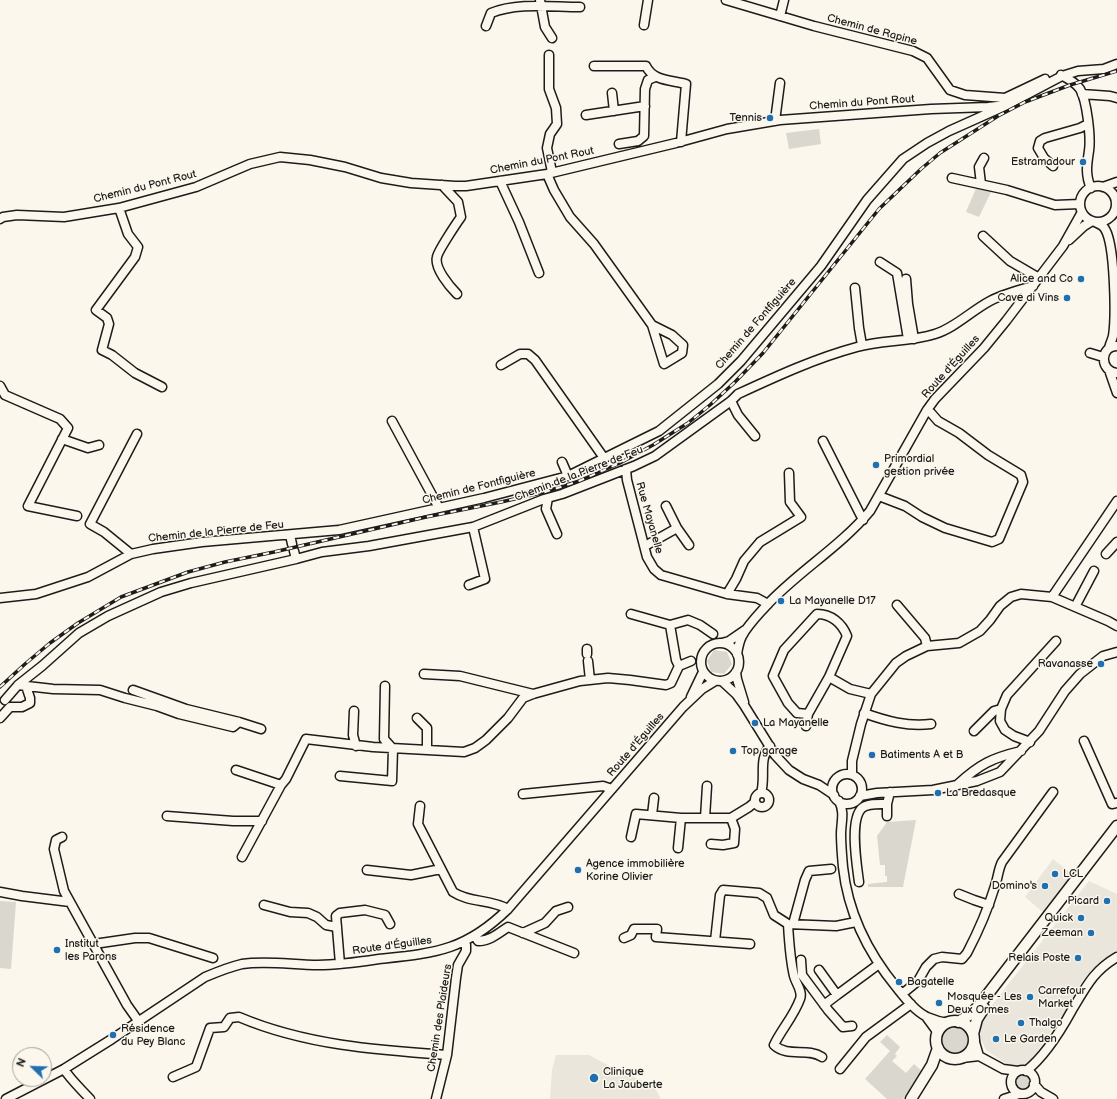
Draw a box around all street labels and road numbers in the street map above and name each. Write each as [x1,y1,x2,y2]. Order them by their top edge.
street label: Chemin de Rapine [825,12,919,48]
street label: Chemin du Pont Rout [809,93,915,113]
street label: Chemin du Pont Rout [489,144,595,178]
street label: Chemin du Pont Rout [92,168,198,206]
street label: Chemin de Fontfiguière [713,276,799,372]
street label: Route d'Éguilles [919,333,983,401]
street label: Chemin de la Pierre de Feu [513,443,645,505]
street label: Chemin de Fontfiguière [421,467,537,507]
street label: Rue Mayanelle [632,481,666,555]
street label: Chemin de la Pierre de Feu [147,518,285,546]
street label: Route d'Éguilles [605,710,667,780]
street label: Route d'Éguilles [351,934,433,958]
street label: Chemin des Plaideurs [425,963,455,1073]

